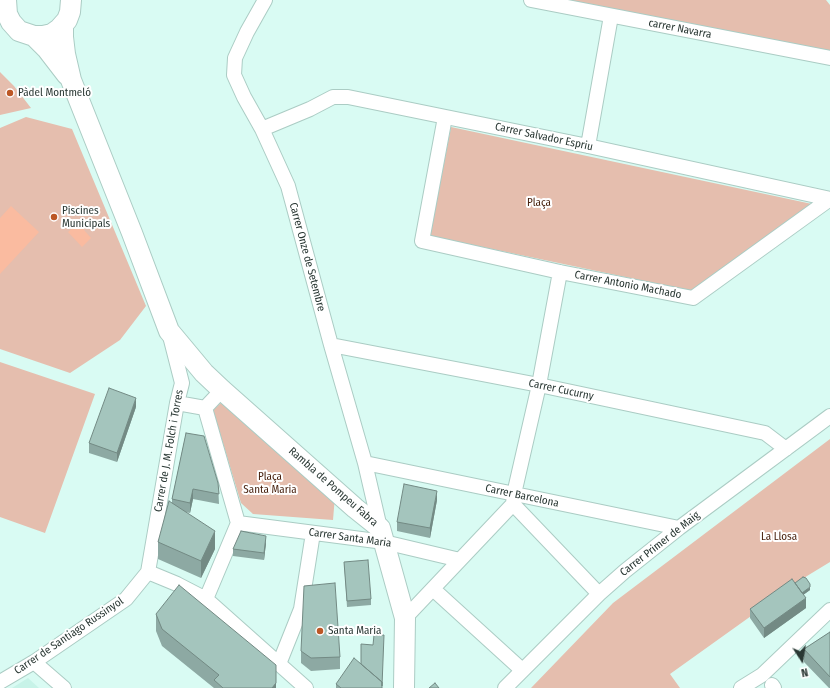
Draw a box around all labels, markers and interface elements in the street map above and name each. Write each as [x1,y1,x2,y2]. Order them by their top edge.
street label: carrer Navarra [647,16,713,42]
place label: Pàdel Montmeló [18,86,91,100]
marker: Pàdel Montmeló [5,88,15,98]
street label: Carrer Salvador Espriu [494,120,594,154]
park label: Plaça [527,196,551,210]
street label: Carrer Onze de Setembre [286,201,328,313]
place label: Piscines Municipals [62,204,110,230]
marker: Piscines Municipals [49,212,59,222]
street label: Carrer Antonio Machado [573,268,683,302]
street label: Carrer Cucurny [527,377,595,403]
street label: Carrer de J. M. Folch i Torres [152,389,186,513]
street label: Rambla de Pompeu Fabra [286,445,380,529]
park label: Plaça Santa Maria [243,470,297,496]
street label: Carrer Barcelona [484,482,560,510]
street label: Carrer Primer de Maig [617,509,703,579]
street label: Carrer Santa Maria [308,526,392,550]
park label: La Llosa [761,530,797,544]
street label: Carrer de Santiago Russinyol [12,595,126,677]
place label: Santa Maria [328,624,381,638]
marker: Santa Maria [315,626,325,636]
north arrow [782,640,822,680]
text: N [800,665,809,679]

